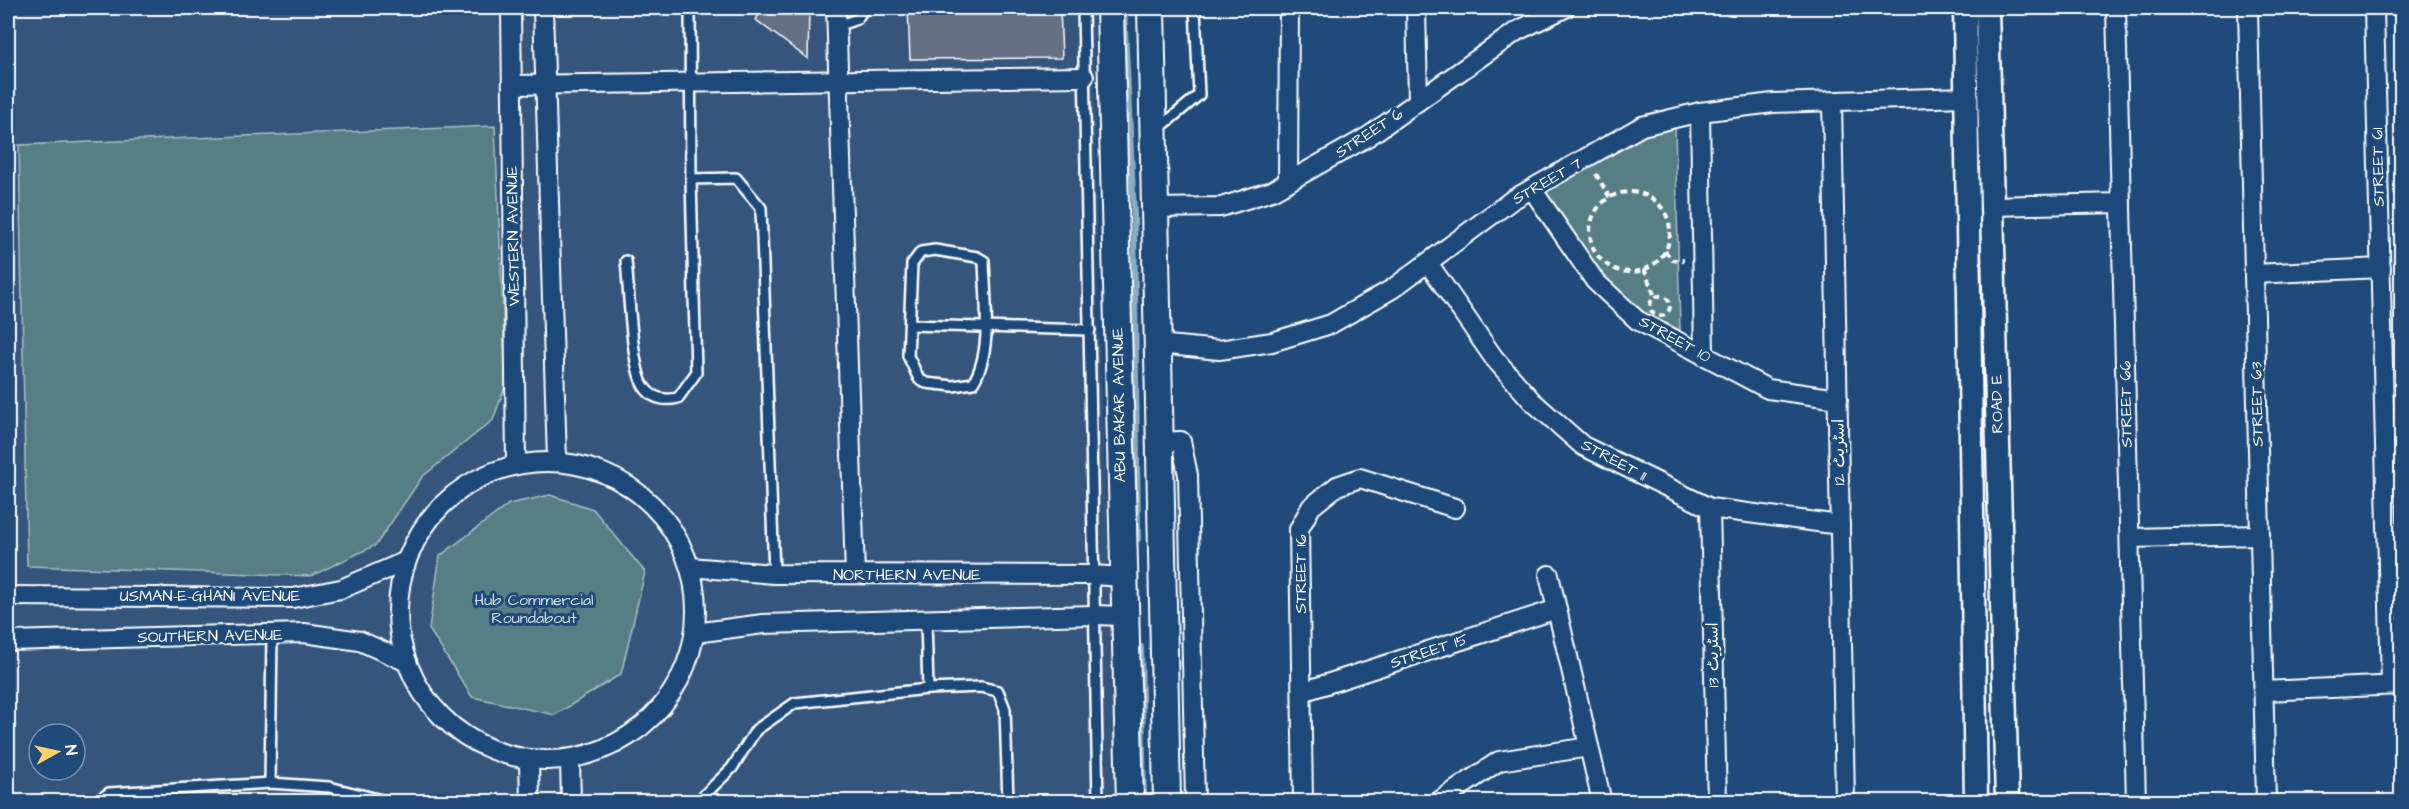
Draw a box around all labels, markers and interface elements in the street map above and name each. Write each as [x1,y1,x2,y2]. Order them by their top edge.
street label: STREET 6 [1331,103,1407,163]
street label: STREET 61 [2366,127,2390,207]
street label: STREET 7 [1508,152,1586,210]
street label: WESTERN AVENUE [501,165,525,306]
street label: STREET 10 [1635,310,1715,368]
street label: ABU BAKAR AVENUE [1107,327,1131,482]
street label: STREET 66 [2114,360,2138,448]
street label: STREET 63 [2245,361,2269,447]
street label: ROAD E [1985,374,2009,434]
street label: اسٹریٹ 12 [1827,419,1851,485]
street label: STREET 11 [1577,434,1651,486]
street label: STREET 16 [1290,534,1312,614]
street label: NORTHERN AVENUE [833,564,981,586]
street label: USMAN-E-GHANI AVENUE [120,585,301,607]
park label: Hub Commercial Roundabout [474,589,594,629]
street label: اسٹریٹ 13 [1701,622,1725,688]
street label: SOUTHERN AVENUE [137,624,283,648]
street label: STREET 15 [1387,628,1471,674]
north arrow [27,722,87,782]
text: N [59,744,82,757]

